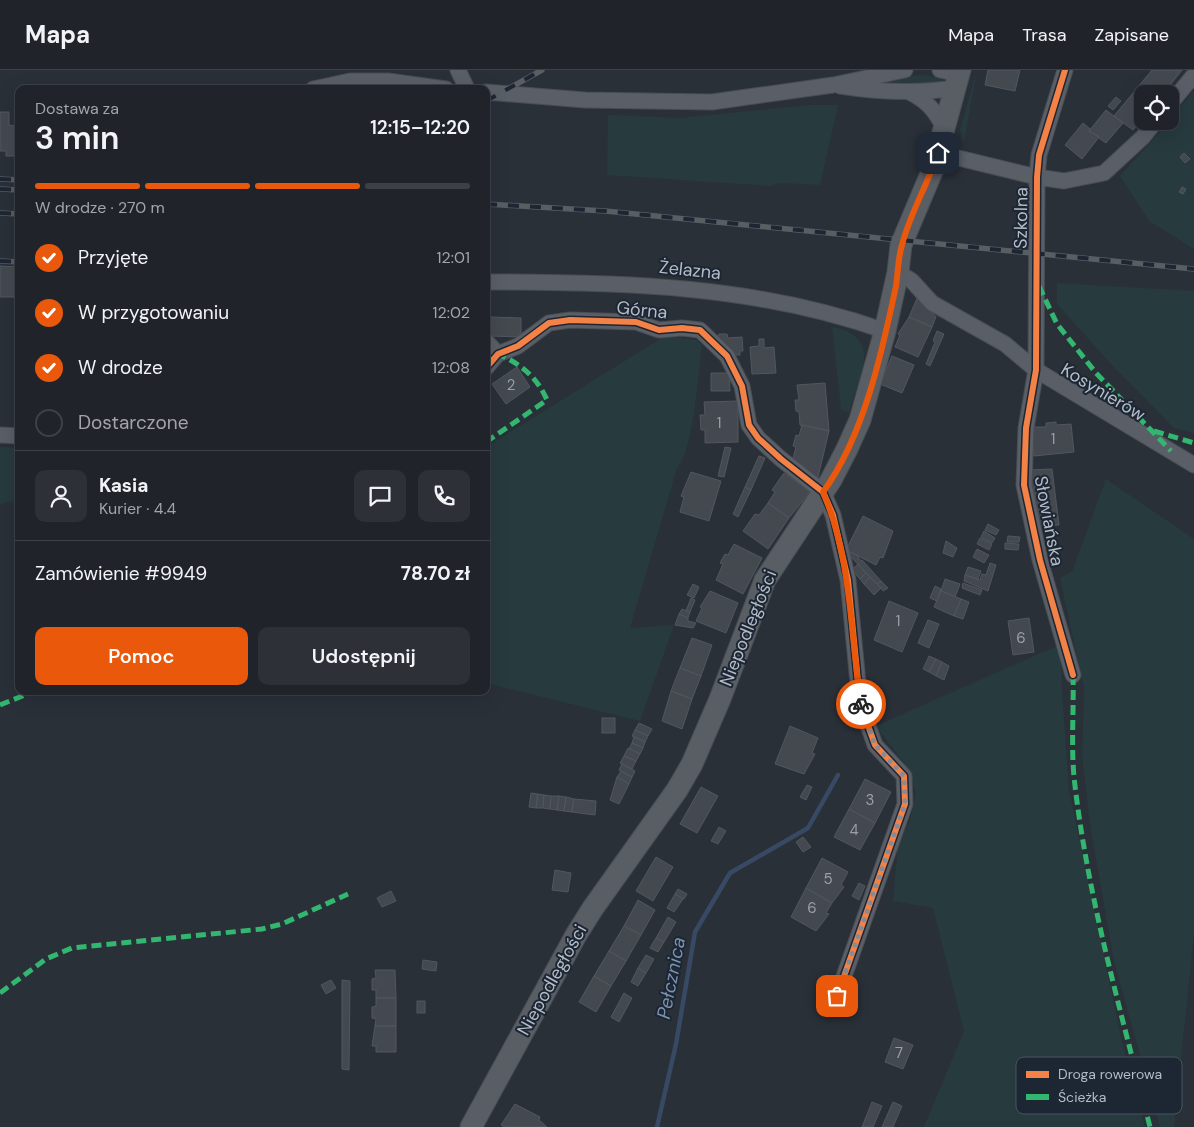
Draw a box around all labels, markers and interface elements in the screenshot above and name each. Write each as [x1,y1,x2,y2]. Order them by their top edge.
text: Mapa [25,19,90,50]
text: Mapa [948,23,994,47]
text: Trasa [1022,23,1066,47]
text: Zapisane [1094,23,1169,47]
map controls [1134,85,1179,130]
button: locate [1134,85,1179,130]
text: Dostawa za [35,98,119,119]
text: 12:15–12:20 [370,115,470,140]
text: 3 min [35,117,119,159]
pin [917,132,959,174]
icon: home [924,139,952,167]
street label: Szkolna [1008,187,1034,249]
text: W drodze · 270 m [35,197,165,218]
icon: check [35,244,63,272]
text: Przyjęte [78,245,148,270]
text: 12:01 [437,247,470,268]
street label: Żelazna [658,255,722,285]
street label: Górna [615,295,669,325]
icon: check [35,299,63,327]
text: W przygotowaniu [78,300,229,325]
text: 12:02 [433,302,470,323]
icon: check [35,354,63,382]
text: W drodze [78,355,163,380]
text: 12:08 [432,357,470,378]
street label: Kosynierów [1056,357,1150,427]
house number: 2 [507,375,515,395]
text: Dostarczone [78,410,188,435]
house number: 1 [717,413,721,433]
house number: 1 [1051,429,1055,449]
button: person [35,470,87,522]
button: chat [354,470,406,522]
button: phone [418,470,470,522]
text: Kasia [99,473,148,498]
street label: Słowiańska [1029,474,1069,568]
text: Kurier · 4.4 [99,498,176,519]
text: Zamówienie #9949 [35,561,207,586]
text: 78.70 zł [401,561,470,586]
street label: Niepodległości [714,566,782,690]
house number: 1 [896,611,900,631]
button: Pomoc [35,627,248,685]
button: Udostępnij [258,627,470,685]
house number: 6 [1016,628,1026,648]
courier [836,679,886,729]
icon: bike [847,690,875,718]
house number: 3 [866,790,874,810]
house number: 4 [849,820,859,840]
house number: 5 [823,869,833,889]
house number: 6 [807,898,817,918]
street label: Niepodległości [512,920,592,1040]
water label: Pełcznica [651,935,691,1021]
pin [816,975,858,1017]
icon: bag [823,982,851,1010]
house number: 7 [895,1043,903,1063]
legend [1016,1057,1182,1114]
text: Droga rowerowa [1058,1065,1162,1083]
text: Ścieżka [1058,1088,1106,1106]

